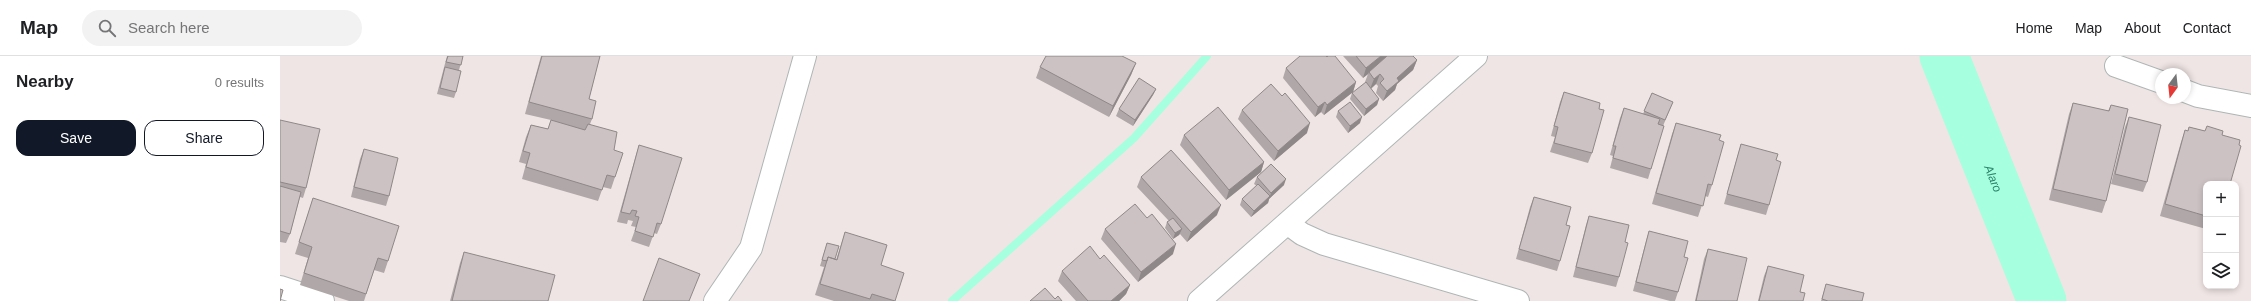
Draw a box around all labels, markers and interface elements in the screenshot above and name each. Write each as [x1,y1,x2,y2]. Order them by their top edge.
search box [82,10,362,46]
text: Map [20,17,58,38]
icon: search [96,17,118,39]
text: Search here [128,19,210,36]
text: Home [2016,20,2053,36]
text: Map [2075,20,2102,36]
text: About [2124,20,2161,36]
text: Contact [2183,20,2231,36]
north arrow [2155,68,2191,104]
text: Nearby [16,72,74,91]
text: 0 results [215,75,264,90]
button: Save [16,120,136,156]
button: Share [144,120,264,156]
water label: Alaro [1981,162,2005,194]
map controls [2203,181,2239,289]
button: + [2203,181,2239,217]
button: − [2203,217,2239,253]
button: layers [2203,253,2239,289]

